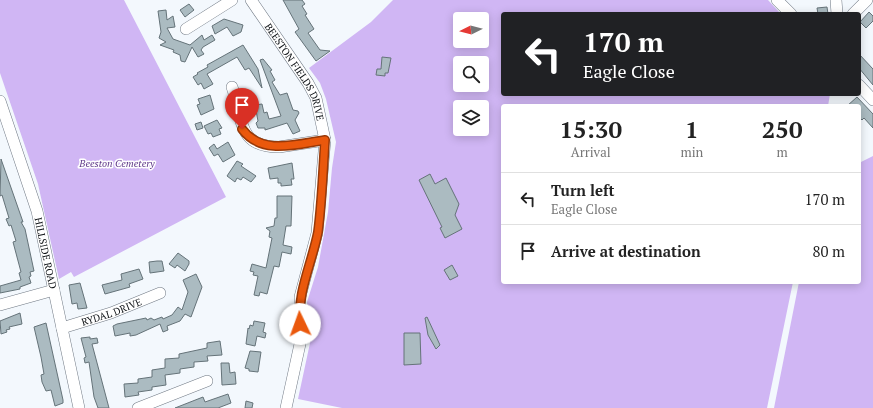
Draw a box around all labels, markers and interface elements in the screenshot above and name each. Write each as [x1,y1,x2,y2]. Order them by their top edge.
north arrow [453,12,489,48]
map controls [453,12,489,136]
street label: BEESTON FIELDS DRIVE [262,21,327,122]
text: 170 m [583,23,664,60]
icon: left [517,28,569,80]
button: search [453,56,489,92]
text: Eagle Close [583,59,675,83]
pin [225,88,259,129]
icon: arrive [231,94,253,116]
button: layers [453,100,489,136]
text: 15:30 [559,113,622,145]
text: 1 [685,113,699,145]
text: 250 [762,113,802,145]
text: Arrival [571,143,611,161]
text: min [680,143,703,161]
text: m [777,143,788,161]
park label: Beeston Cemetery [78,157,155,170]
text: Turn left [551,180,615,200]
icon: left [517,188,539,210]
text: 170 m [804,189,845,209]
text: Eagle Close [551,200,617,218]
street label: HILLSIDE ROAD [32,216,59,290]
icon: arrive [517,240,539,262]
text: Arrive at destination [551,241,701,261]
text: 80 m [812,241,845,261]
street label: RYDAL DRIVE [80,295,144,329]
position arrow [279,303,321,345]

